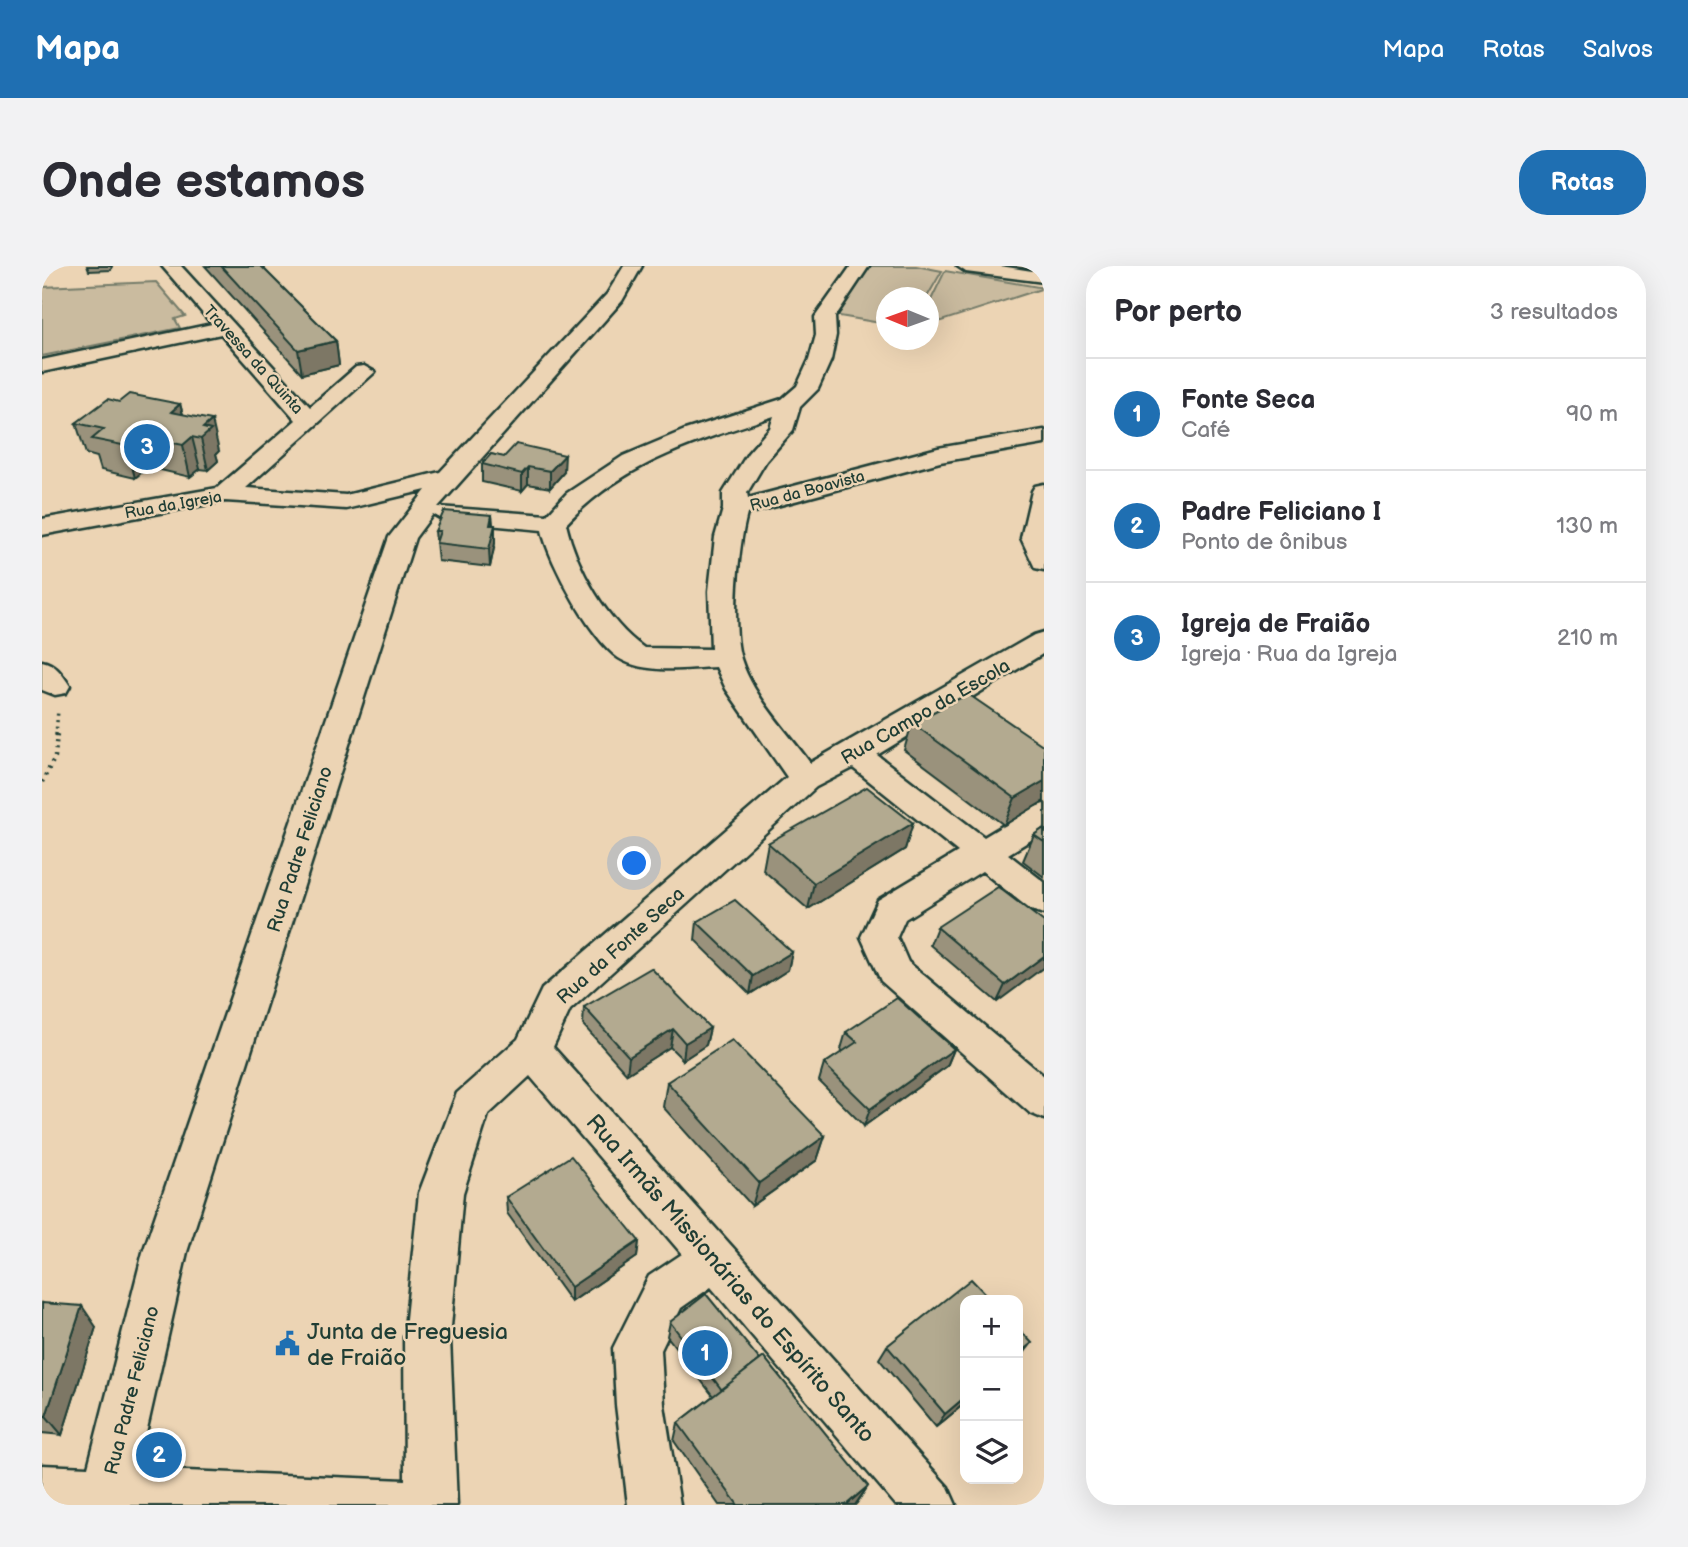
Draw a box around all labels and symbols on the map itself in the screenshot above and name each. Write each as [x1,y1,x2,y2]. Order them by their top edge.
north arrow [876,287,939,350]
street label: Travessa da Quinta [199,302,307,418]
pin: 3 [124,421,170,473]
street label: Rua da Boavista [748,467,867,516]
street label: Rua da Igreja [123,488,223,523]
street label: Rua Campo da Escola [837,654,1014,770]
street label: Rua Padre Feliciano [263,764,338,935]
your location [617,846,651,880]
street label: Rua da Fonte Seca [552,883,690,1010]
street label: Rua Irmãs Missionárias do Espírito Santo [580,1109,881,1449]
street label: Rua Padre Feliciano [100,1304,165,1477]
place label: Junta de Freguesia de Fraião [307,1318,508,1372]
pin: 1 [682,1327,728,1379]
public building icon: Junta de Freguesia de Fraião [273,1330,301,1358]
pin: 2 [136,1429,182,1481]

